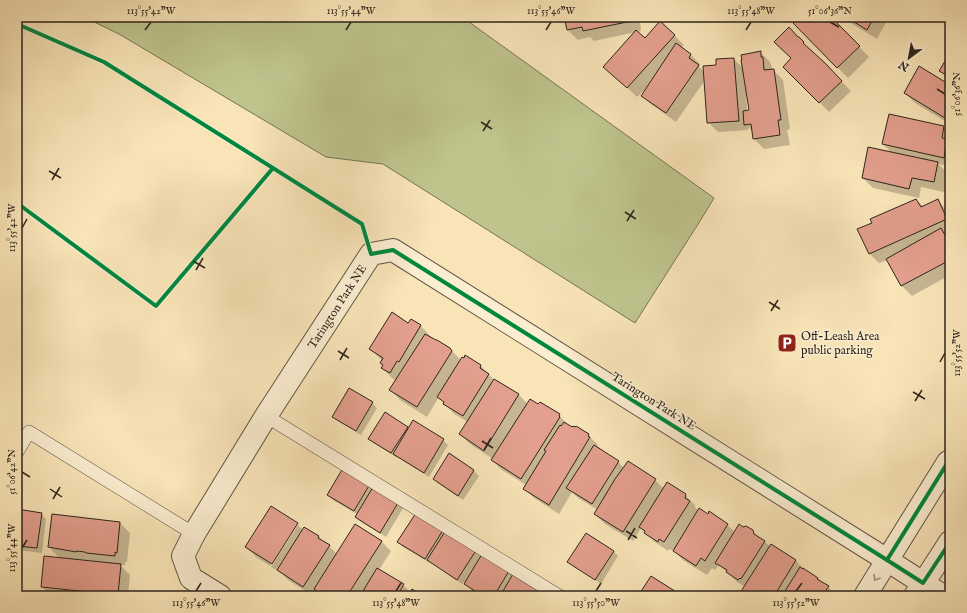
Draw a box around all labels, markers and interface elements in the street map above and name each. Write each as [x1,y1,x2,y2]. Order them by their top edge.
text: 113°55'42"W [127,5,176,18]
text: 113°55'44"W [327,5,376,18]
text: 113°55'46"W [527,5,575,18]
text: 113°55'48"W [727,5,775,18]
text: 51°06'36"N [808,5,852,18]
north arrow [889,38,929,78]
text: N [896,57,913,75]
text: 51°06'36"N [951,72,964,116]
text: 113°55'42"W [6,203,19,252]
street label: Tarington Park NE [305,262,370,352]
place label: Off-Leash Area public parking [801,329,880,359]
text: 113°55'52"W [951,329,964,377]
parking icon: Off-Leash Area public parking [776,332,798,354]
street label: Tarington Park NE [609,369,699,434]
text: 51°06'42"N [6,449,19,495]
text: 113°55'44"W [6,523,19,572]
one-way arrow [873,574,881,581]
text: 113°55'46"W [172,597,220,610]
text: 113°55'48"W [372,597,420,610]
text: 113°55'50"W [572,597,620,610]
text: 113°55'52"W [772,597,820,610]

